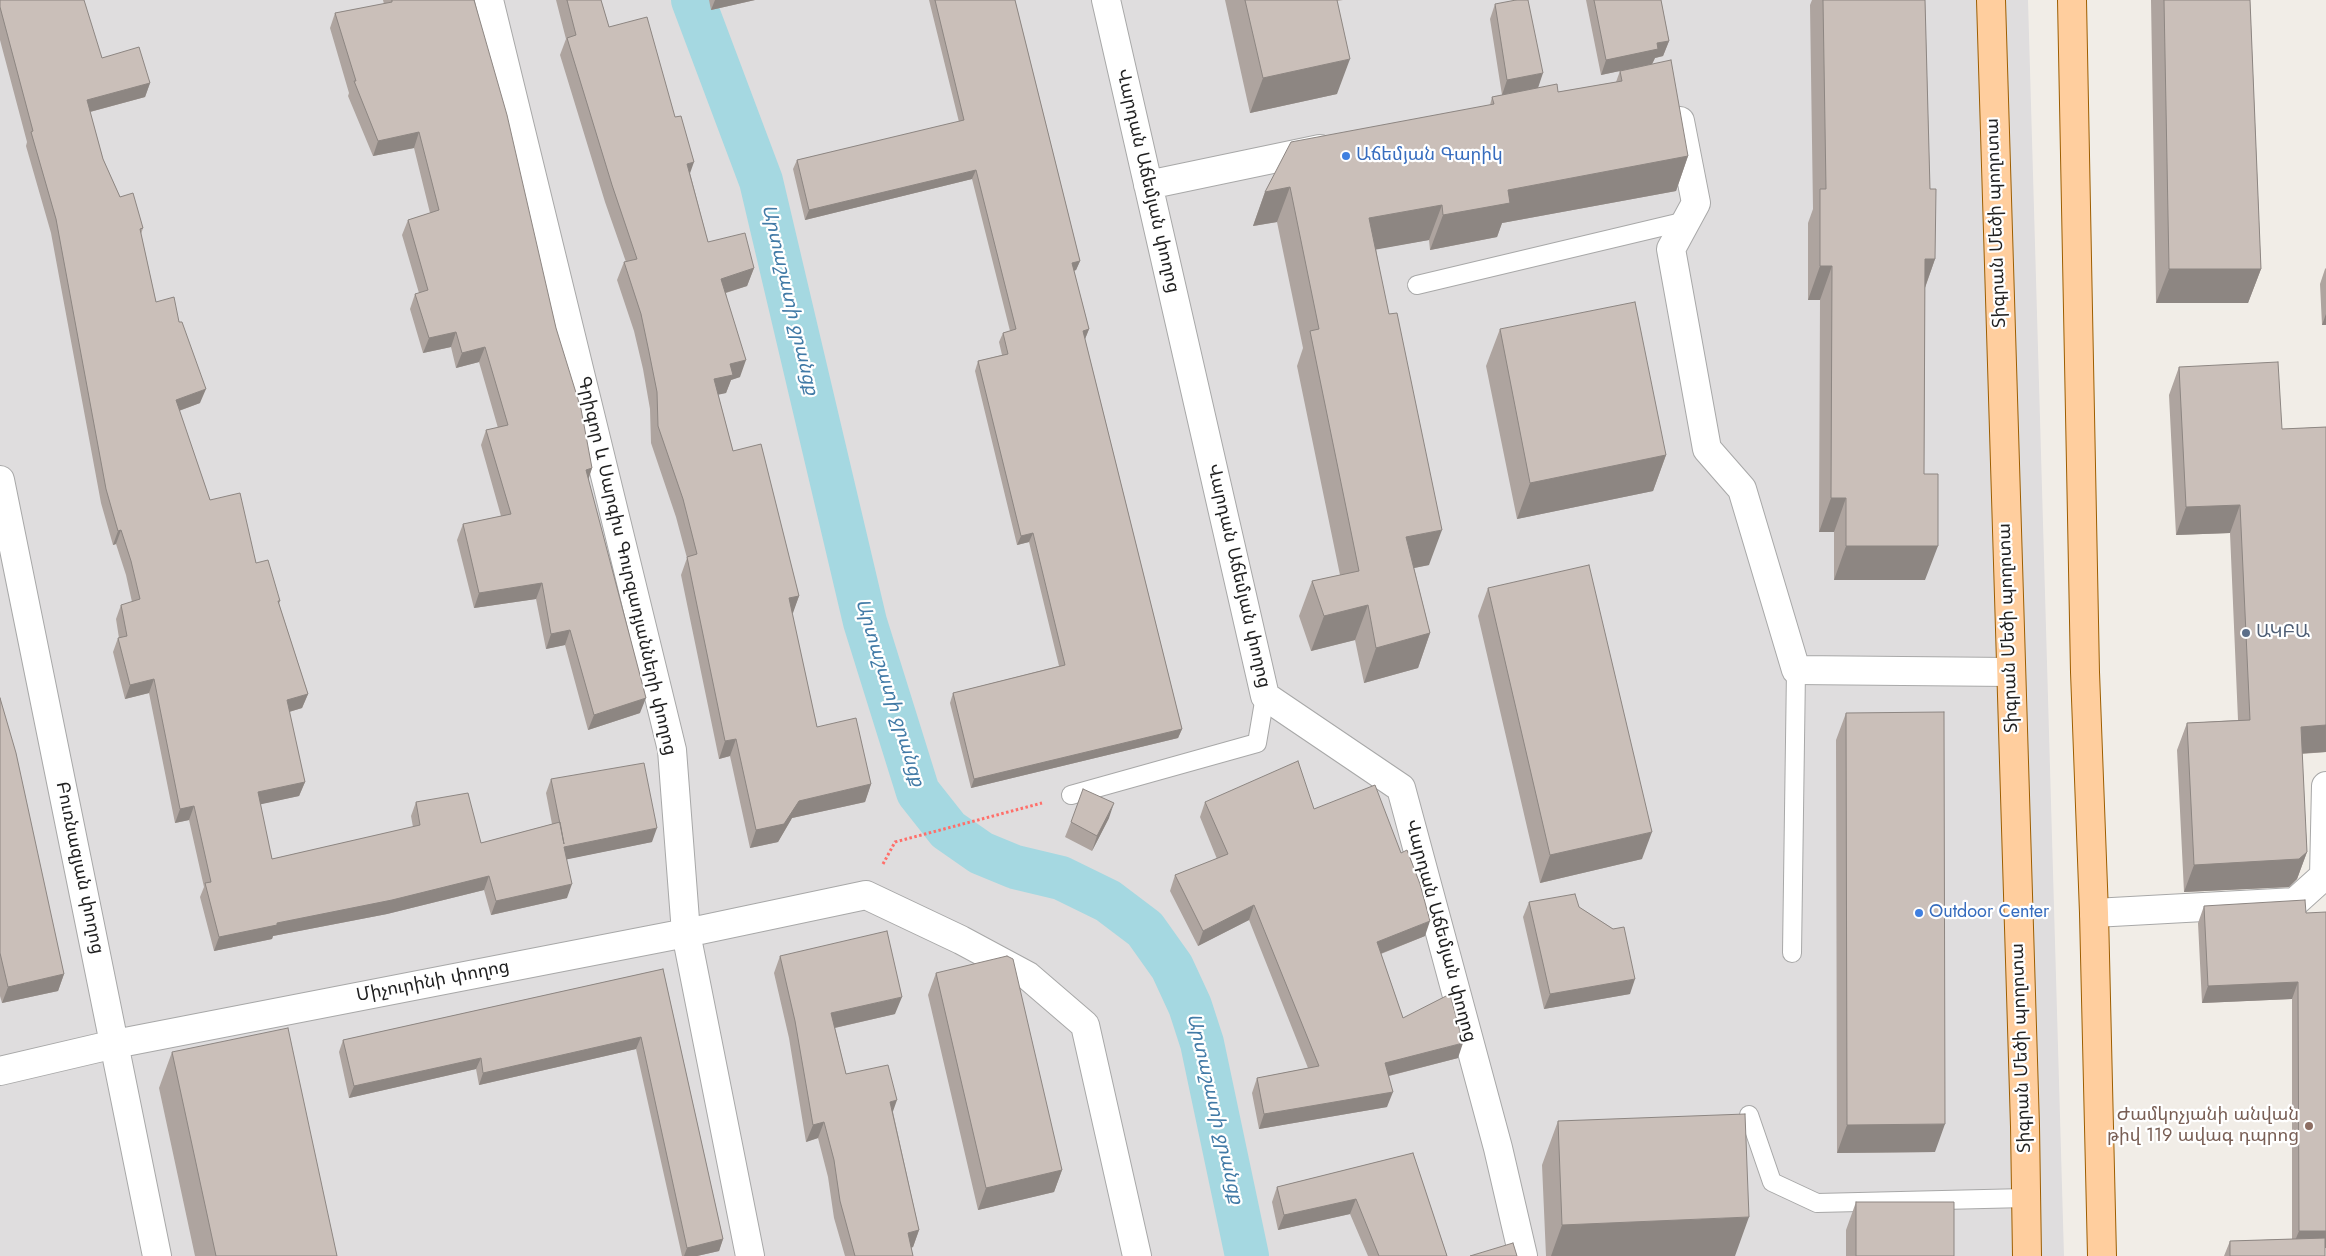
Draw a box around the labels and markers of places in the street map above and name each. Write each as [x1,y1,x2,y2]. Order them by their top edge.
place label: Աճեմյան Գարիկ [1356,145,1503,167]
marker: Աճեմյան Գարիկ [1340,150,1352,162]
place label: ԱԿԲԱ [2256,622,2310,644]
marker: ԱԿԲԱ [2240,627,2252,639]
place label: Outdoor Center [1929,902,2049,924]
marker: Outdoor Center [1913,907,1925,919]
place label: Ժամկոչյանի անվան թիվ 119 ավագ դպրոց [2107,1105,2299,1148]
marker: Ժամկոչյանի անվան թիվ 119 ավագ դպրոց [2303,1120,2315,1132]

